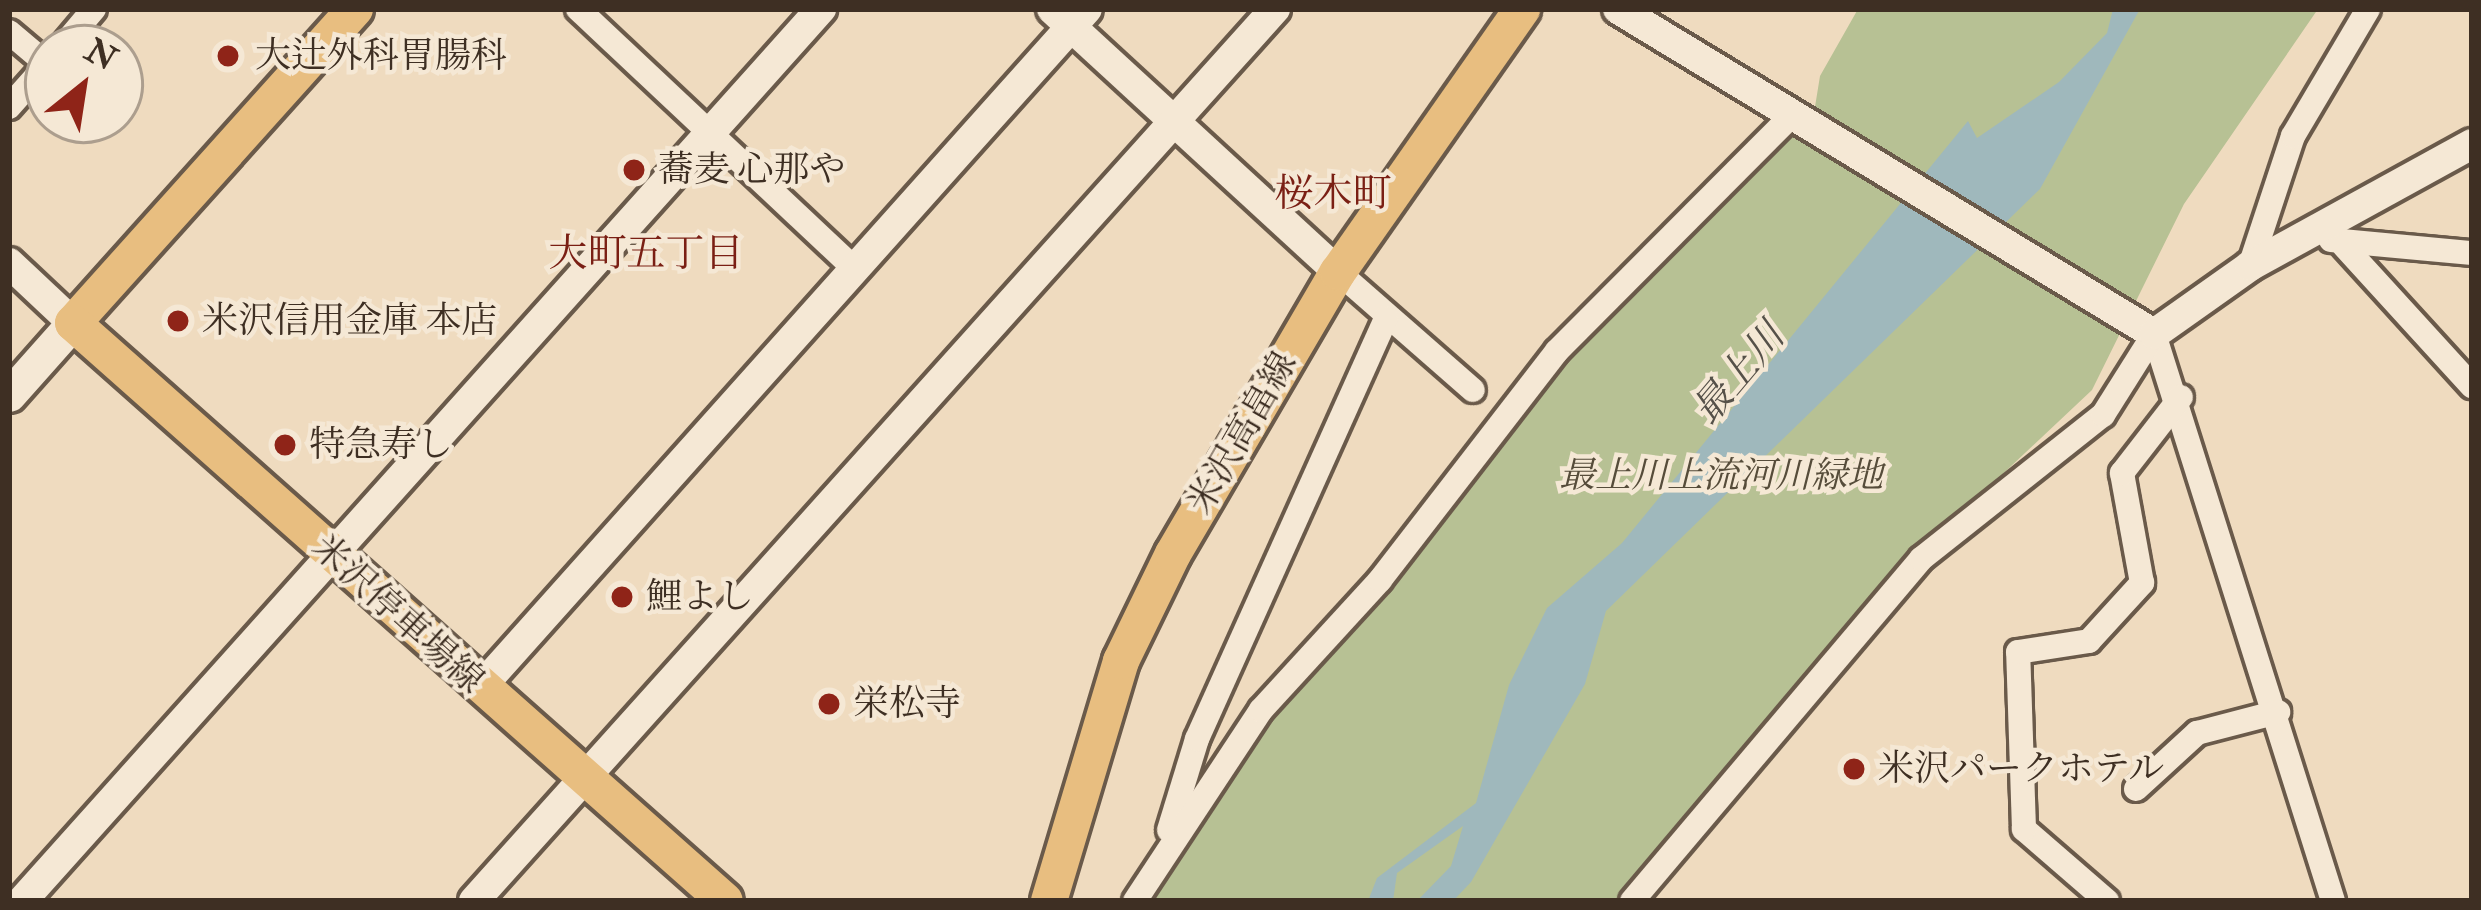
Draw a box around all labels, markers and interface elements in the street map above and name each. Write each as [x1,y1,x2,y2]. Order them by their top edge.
north arrow [24,24,144,144]
text: N [78,30,124,80]
place label: 大辻外科胃腸科 [255,34,507,78]
marker: 大辻外科胃腸科 [212,40,244,72]
place label: 蕎麦 心那や [658,148,846,192]
marker: 蕎麦 心那や [621,157,647,183]
district label: 桜木町 [1275,171,1391,217]
district label: 大町五丁目 [549,231,743,277]
place label: 米沢信用金庫 本店 [202,299,498,343]
marker: 米沢信用金庫 本店 [165,308,191,334]
water label: 最上川 [1683,314,1795,434]
street label: 米沢高畠線 [1178,344,1306,522]
place label: 特急寿し [309,423,453,467]
marker: 特急寿し [272,432,298,458]
park label: 最上川上流河川緑地 [1559,454,1883,498]
street label: 米沢停車場線 [303,526,493,702]
place label: 鯉よし [646,575,754,619]
marker: 鯉よし [609,584,635,610]
place label: 栄松寺 [853,682,961,726]
marker: 栄松寺 [816,691,842,717]
place label: 米沢パークホテル [1878,747,2166,791]
marker: 米沢パークホテル [1841,756,1867,782]

